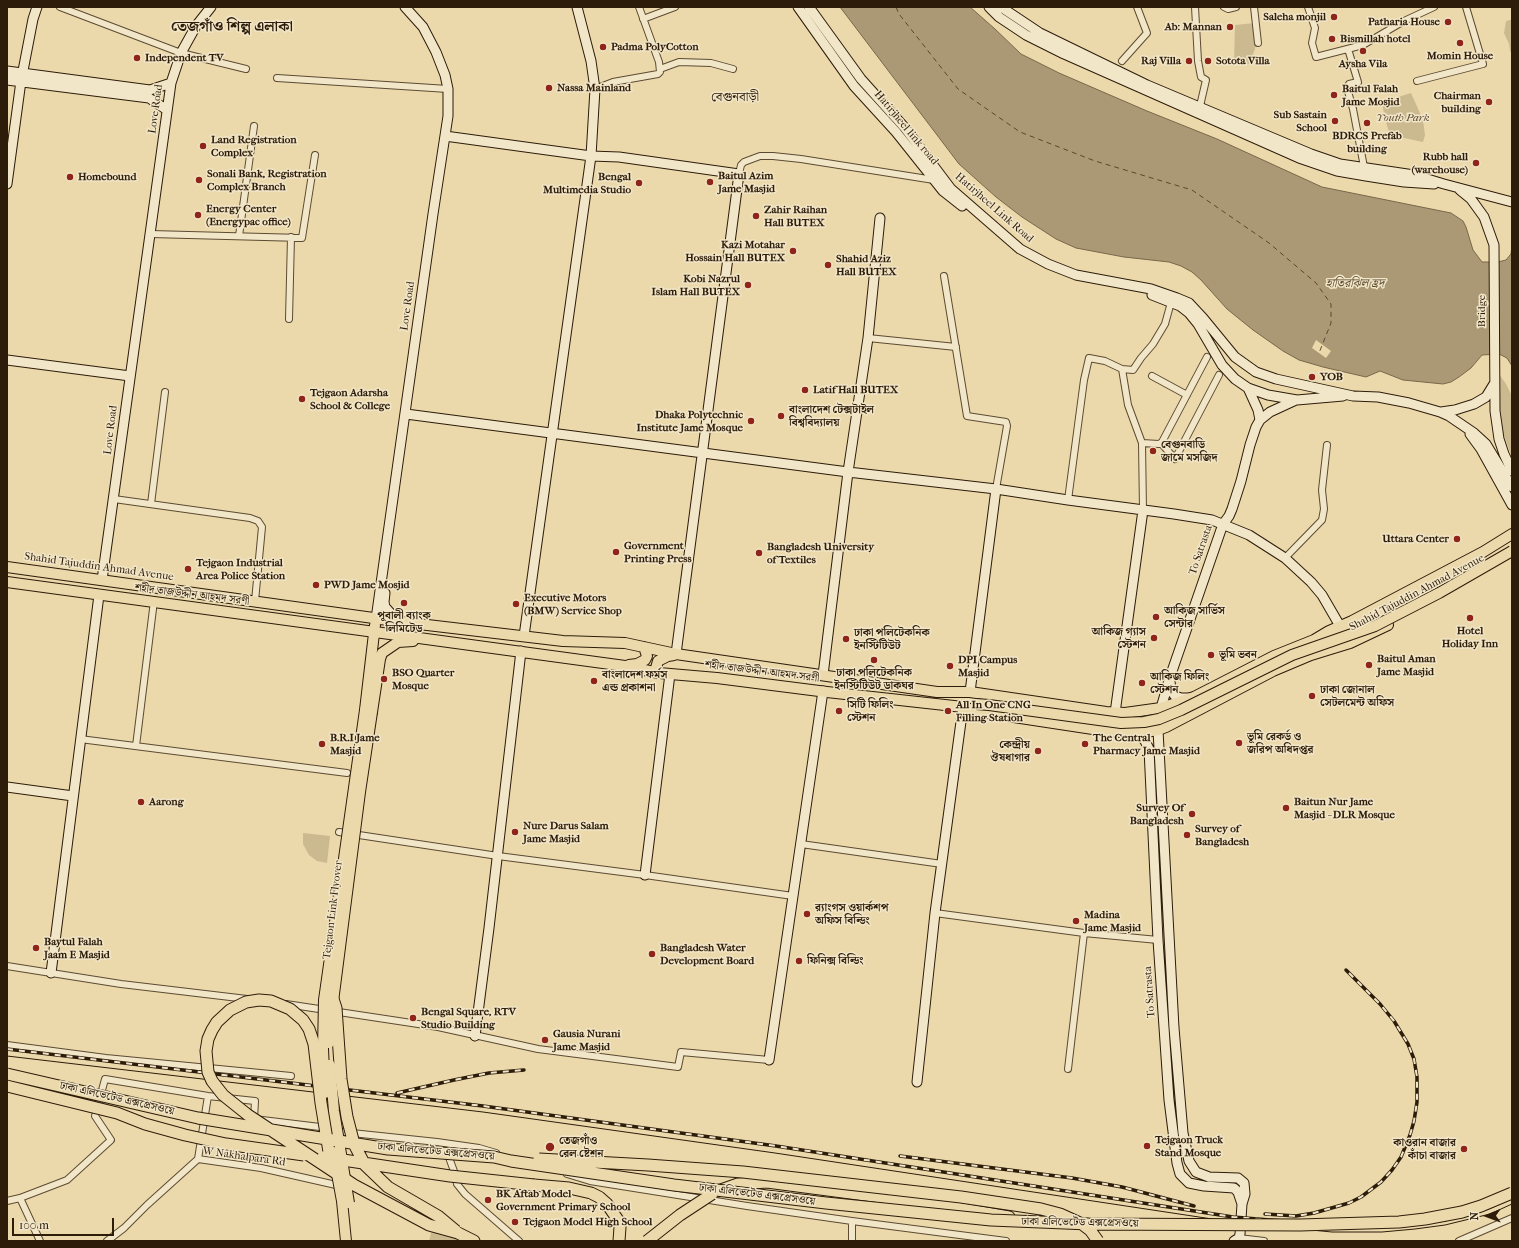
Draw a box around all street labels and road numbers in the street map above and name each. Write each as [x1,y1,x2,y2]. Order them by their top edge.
street label: Love Road [146,84,166,134]
street label: Hatirjheel link road [871,88,941,168]
street label: Hatirjheel Link Road [952,170,1036,246]
street label: Love Road [398,281,418,331]
street label: Bridge [1475,295,1489,327]
street label: Love Road [101,405,121,455]
street label: To Satrasta [1186,523,1216,577]
street label: Shahid Tajuddin Ahmad Avenue [24,550,174,584]
street label: Shahid Tajuddin Ahmad Avenue [1347,552,1487,634]
street label: শহীদ তাজউদ্দীন আহমদ সরণী [134,581,250,609]
street label: শহীদ তাজউদ্দীন আহমদ সরণী [704,658,820,686]
street label: Tejgaon Link Flyover [320,860,346,960]
street label: To Satrasta [1142,966,1158,1018]
street label: ঢাকা এলিভেটেড এক্সপ্রেসওয়ে [58,1079,176,1119]
street label: ঢাকা এলিভেটেড এক্সপ্রেসওয়ে [377,1140,495,1164]
street label: W Nakhalpara Rd [202,1145,286,1169]
street label: ঢাকা এলিভেটেড এক্সপ্রেসওয়ে [698,1181,816,1209]
street label: ঢাকা এলিভেটেড এক্সপ্রেসওয়ে [1021,1215,1139,1231]

